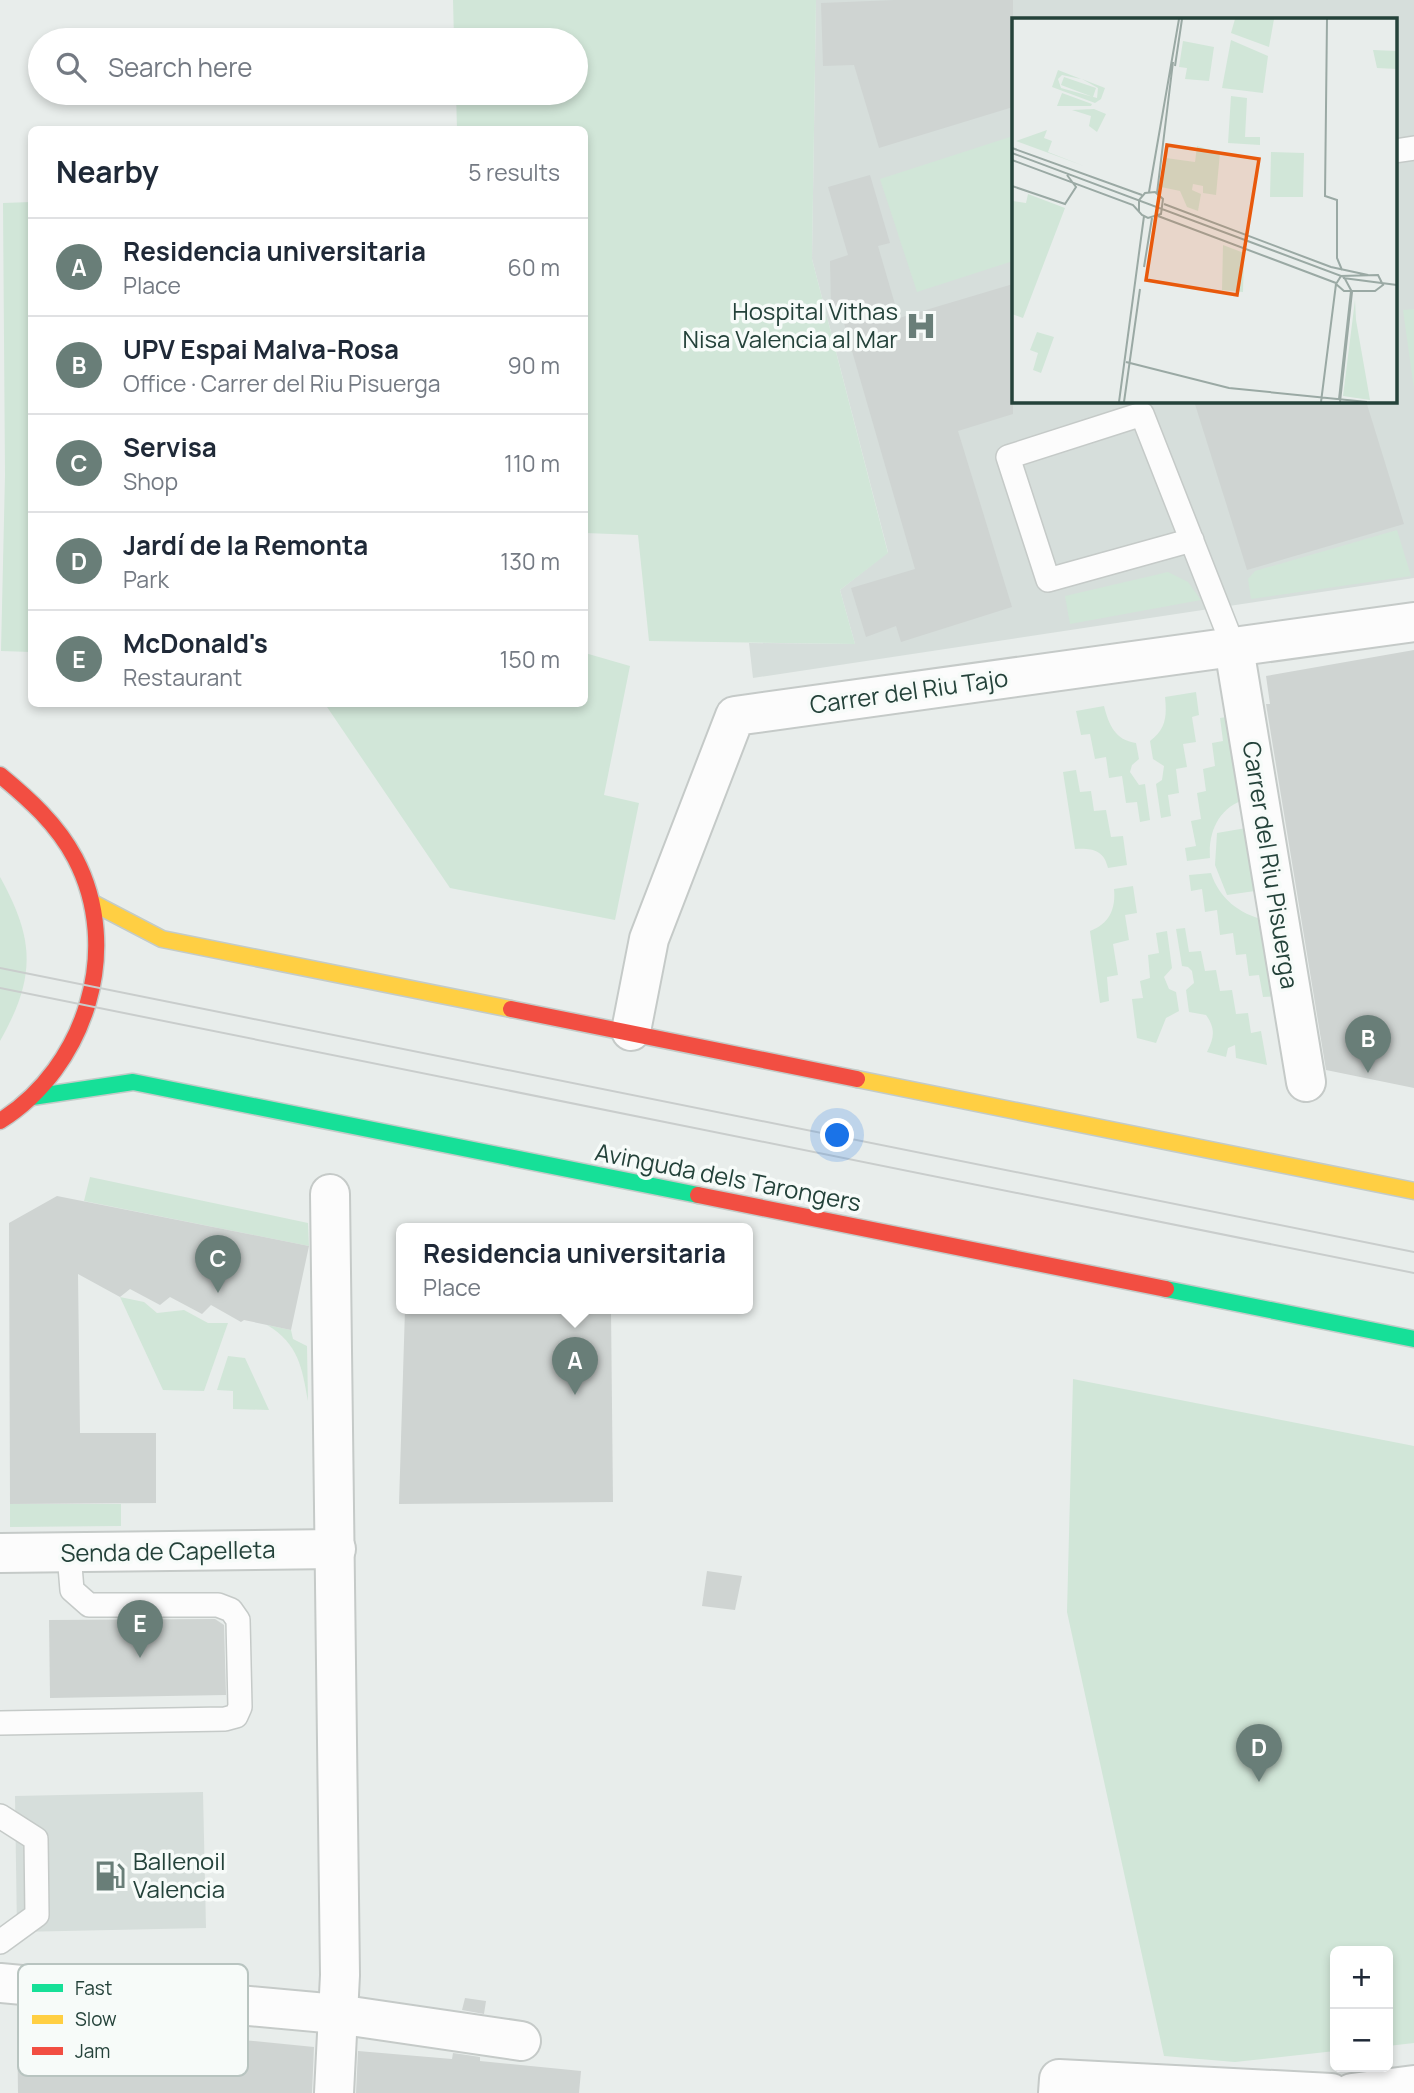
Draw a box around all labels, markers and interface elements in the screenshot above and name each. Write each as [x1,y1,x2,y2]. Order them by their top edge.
inset map [1012,18,1396,402]
search box [28,28,588,105]
icon: search [52,48,90,86]
text: Search here [108,49,253,85]
text: Nearby [56,151,159,192]
text: 5 results [468,156,560,188]
text: Residencia universitaria [123,233,426,269]
text: A [71,251,87,283]
text: 60 m [508,251,560,283]
text: Place [123,269,181,301]
place label: Hospital Vithas Nisa Valencia al Mar [682,294,898,355]
hospital icon: Hospital Vithas Nisa Valencia al Mar [904,309,938,343]
text: UPV Espai Malva-Rosa [123,331,399,367]
text: B [72,349,86,381]
text: 90 m [508,349,560,381]
text: Office · Carrer del Riu Pisuerga [123,367,441,399]
text: Servisa [123,429,217,465]
text: C [71,447,88,479]
text: 110 m [504,447,560,479]
text: Shop [123,465,178,497]
text: Jardí de la Remonta [123,527,368,563]
text: D [71,545,87,577]
text: 130 m [500,545,560,577]
text: Park [123,563,169,595]
text: McDonald's [123,625,268,661]
text: E [72,643,86,675]
text: 150 m [500,643,560,675]
street label: Carrer del Riu Tajo [808,660,1010,721]
text: Restaurant [123,661,242,693]
street label: Carrer del Riu Pisuerga [1236,739,1307,991]
pin: B [1345,1015,1391,1073]
your location [820,1118,854,1152]
street label: Avinguda dels Tarongers [593,1135,864,1219]
popup [396,1223,753,1314]
pin: C [195,1235,241,1293]
text: Residencia universitaria [423,1235,726,1271]
text: Place [423,1271,481,1303]
pin: A [552,1337,598,1395]
street label: Senda de Capelleta [60,1532,276,1569]
pin: E [117,1600,163,1658]
pin: D [1236,1724,1282,1782]
place label: Ballenoil Valencia [133,1844,226,1905]
fuel station icon: Ballenoil Valencia [93,1859,127,1893]
map controls [1330,1946,1393,2072]
button: + [1330,1946,1393,2009]
legend [18,1964,248,2076]
text: Fast [75,1975,112,2001]
text: Slow [75,2006,117,2032]
button: − [1330,2009,1393,2072]
text: Jam [75,2038,110,2064]

